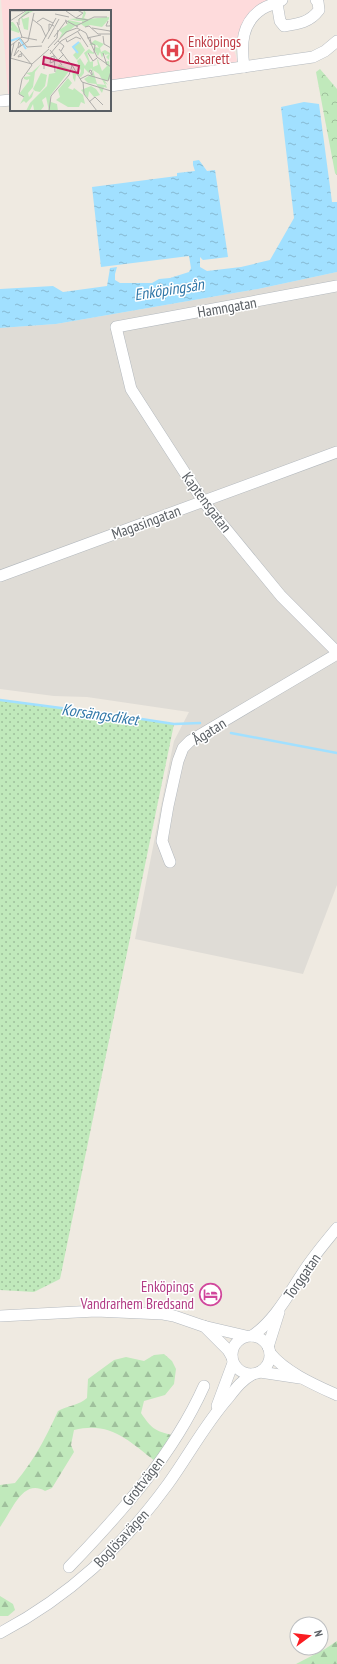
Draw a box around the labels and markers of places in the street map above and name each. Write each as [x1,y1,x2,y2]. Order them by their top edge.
place label: Enköpings Lasarett [188,32,241,68]
hospital icon: Enköpings Lasarett [159,37,185,63]
place label: Enköpings Vandrarhem Bredsand [80,1277,194,1313]
hotel icon: Enköpings Vandrarhem Bredsand [197,1282,223,1308]

